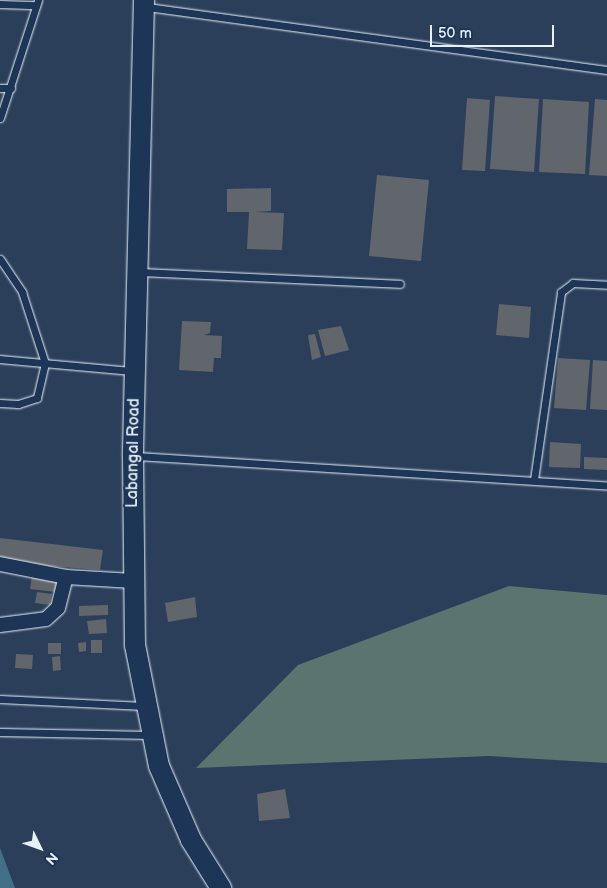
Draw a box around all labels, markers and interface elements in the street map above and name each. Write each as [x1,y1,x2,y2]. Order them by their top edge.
scale bar [432,15,556,47]
text: 50 m [438,24,472,43]
street label: Labangal Road [123,398,145,508]
north arrow [15,823,65,873]
text: N [42,849,61,868]

